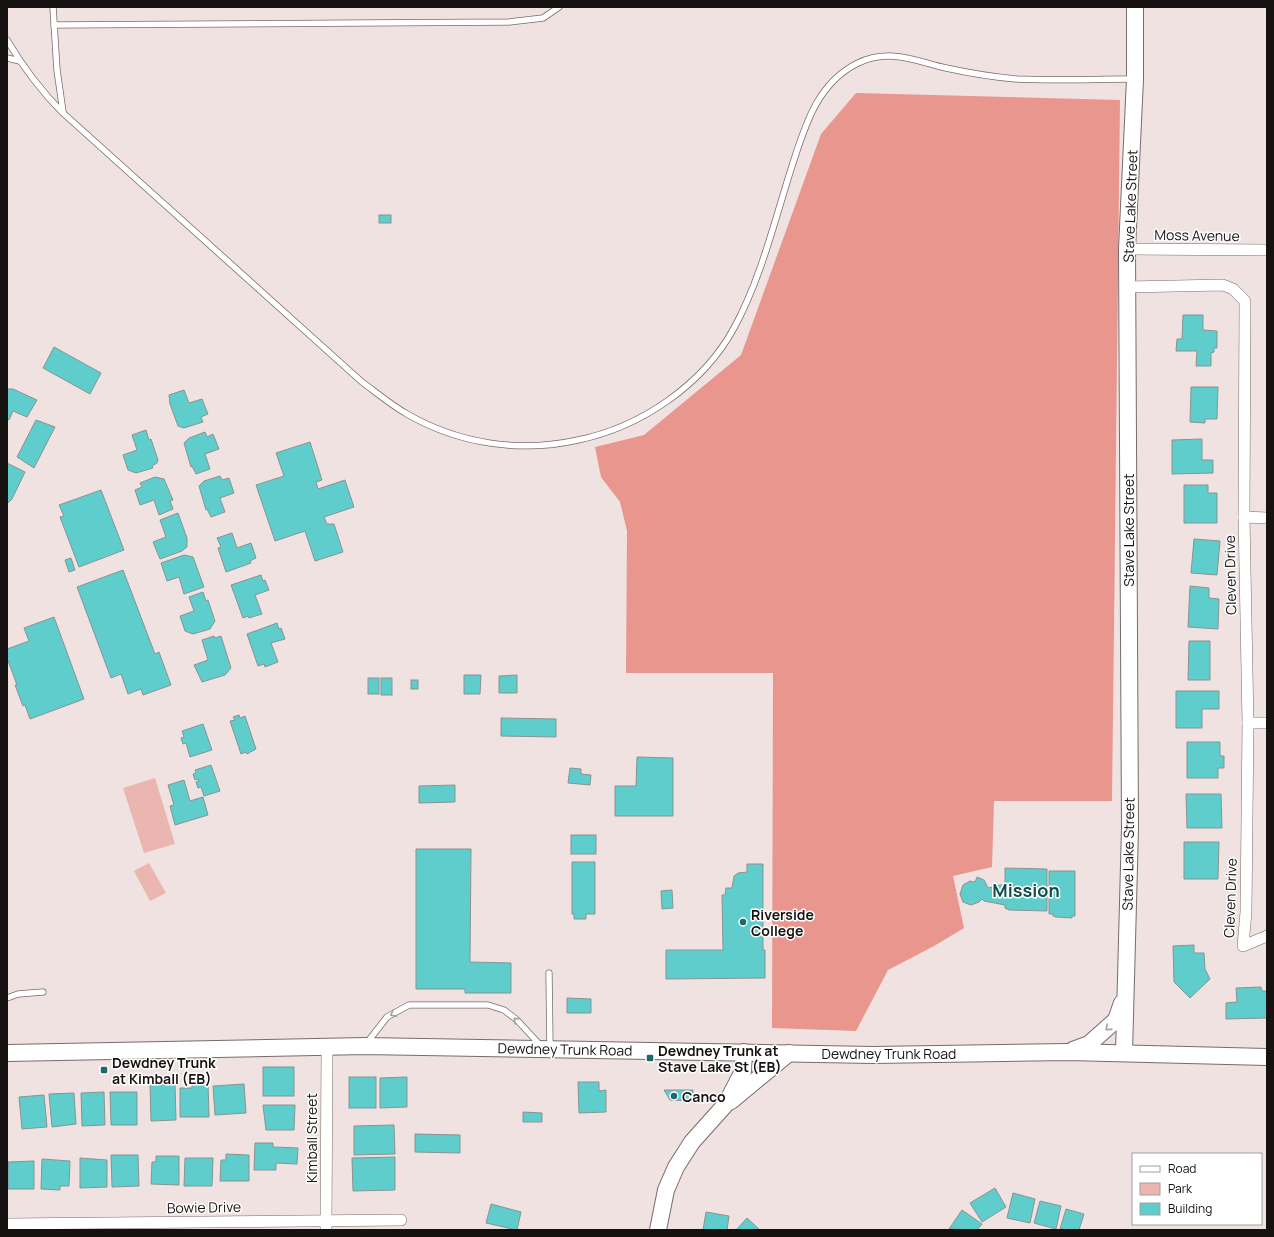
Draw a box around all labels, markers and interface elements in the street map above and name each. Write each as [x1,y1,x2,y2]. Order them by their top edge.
street label: Stave Lake Street [1119,149,1141,263]
street label: Moss Avenue [1154,225,1240,245]
street label: Stave Lake Street [1119,473,1138,587]
street label: Cleven Drive [1220,535,1240,615]
street label: Stave Lake Street [1118,797,1138,911]
street label: Cleven Drive [1219,858,1241,938]
district label: Mission [992,878,1060,902]
place label: Riverside College [751,905,814,940]
marker: Riverside College [738,917,748,927]
one-way arrow [390,1009,397,1016]
one-way arrow [513,1017,521,1024]
one-way arrow [1105,1023,1112,1030]
street label: Dewdney Trunk Road [497,1038,633,1060]
place label: Dewdney Trunk at Stave Lake St (EB) [658,1041,782,1076]
street label: Dewdney Trunk Road [822,1044,956,1063]
place label: Dewdney Trunk at Kimball (EB) [112,1053,216,1088]
marker: Dewdney Trunk at Stave Lake St (EB) [645,1053,655,1063]
marker: Dewdney Trunk at Kimball (EB) [99,1065,109,1075]
place label: Canco [682,1087,726,1106]
marker: Canco [669,1091,679,1101]
street label: Kimball Street [302,1093,321,1183]
legend [1132,1153,1262,1225]
text: Road [1168,1160,1196,1177]
text: Park [1168,1180,1193,1197]
street label: Bowie Drive [167,1197,241,1217]
text: Building [1168,1200,1212,1217]

